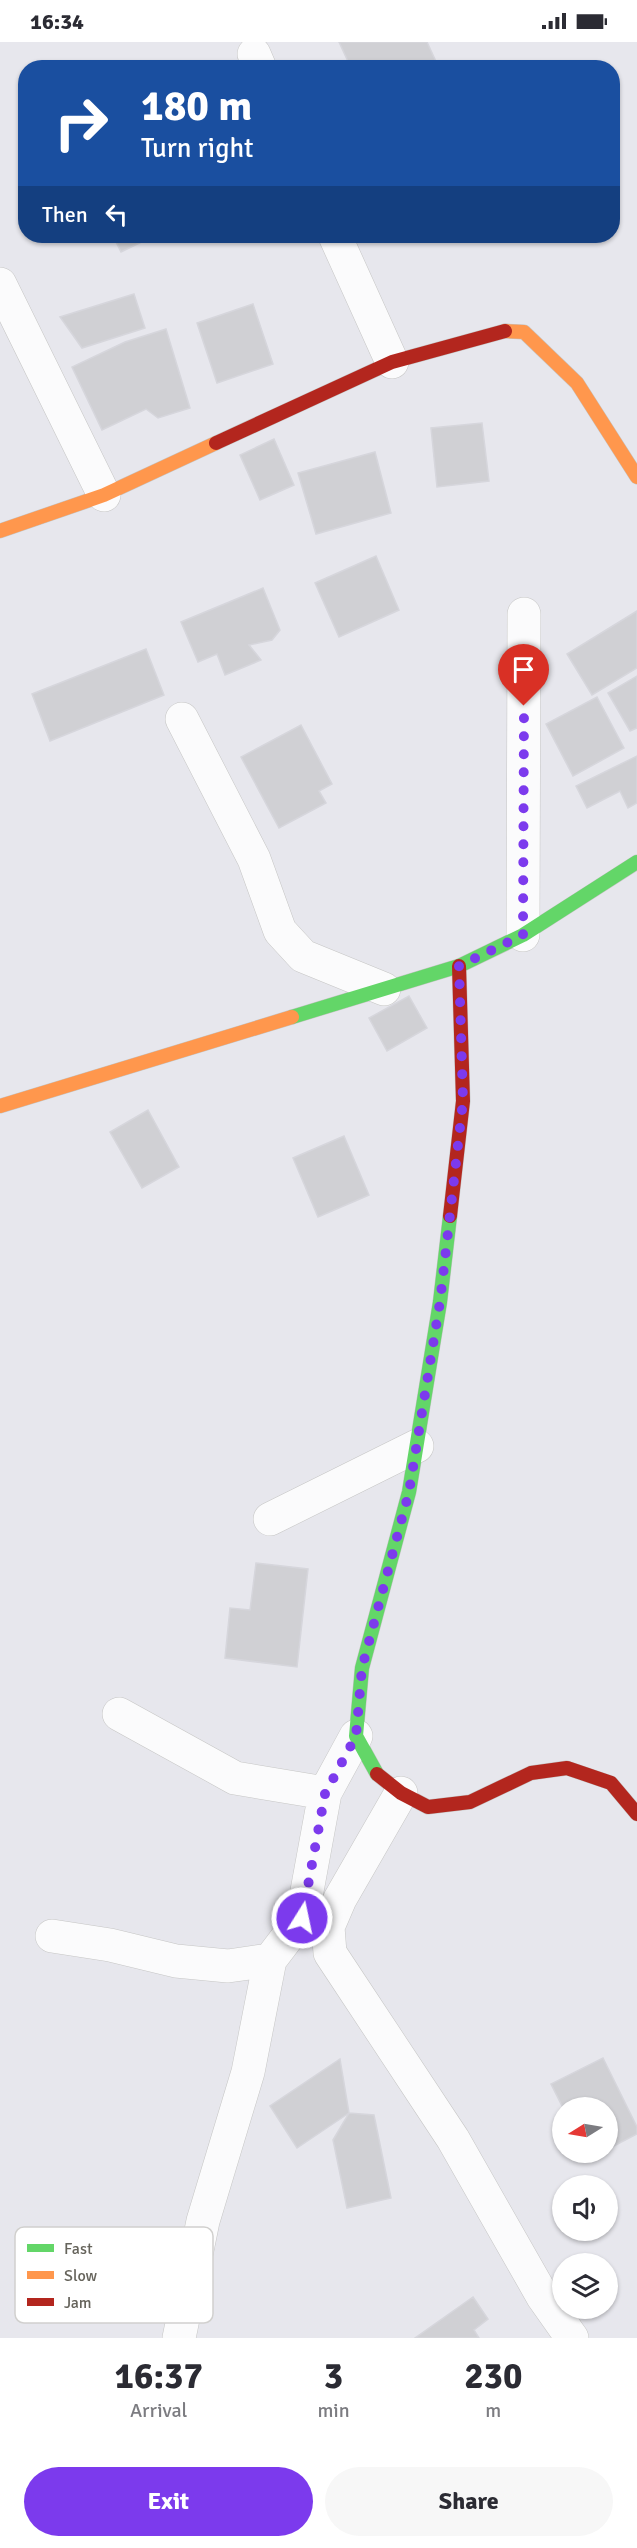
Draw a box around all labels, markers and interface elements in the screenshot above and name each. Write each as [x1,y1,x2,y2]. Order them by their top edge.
text: 16:34 [30,8,84,35]
text: 180 m [141,81,252,132]
icon: right [42,84,120,162]
text: Turn right [141,132,254,165]
icon: left [100,198,133,231]
text: Then [42,201,88,228]
pin [498,644,549,706]
icon: arrive [507,653,540,686]
position arrow [270,1886,334,1950]
north arrow [552,2097,618,2163]
map controls [552,2097,618,2319]
button: sound [552,2175,618,2241]
legend [15,2227,213,2323]
text: Fast [64,2239,93,2259]
button: layers [552,2253,618,2319]
text: Slow [64,2266,98,2286]
text: Jam [64,2293,92,2313]
text: 16:37 [115,2354,203,2399]
text: 3 [324,2354,343,2399]
text: 230 [464,2354,522,2399]
text: Arrival [130,2398,187,2423]
text: min [317,2398,350,2423]
text: m [485,2398,501,2423]
button: Exit [24,2467,313,2536]
button: Share [325,2467,613,2536]

